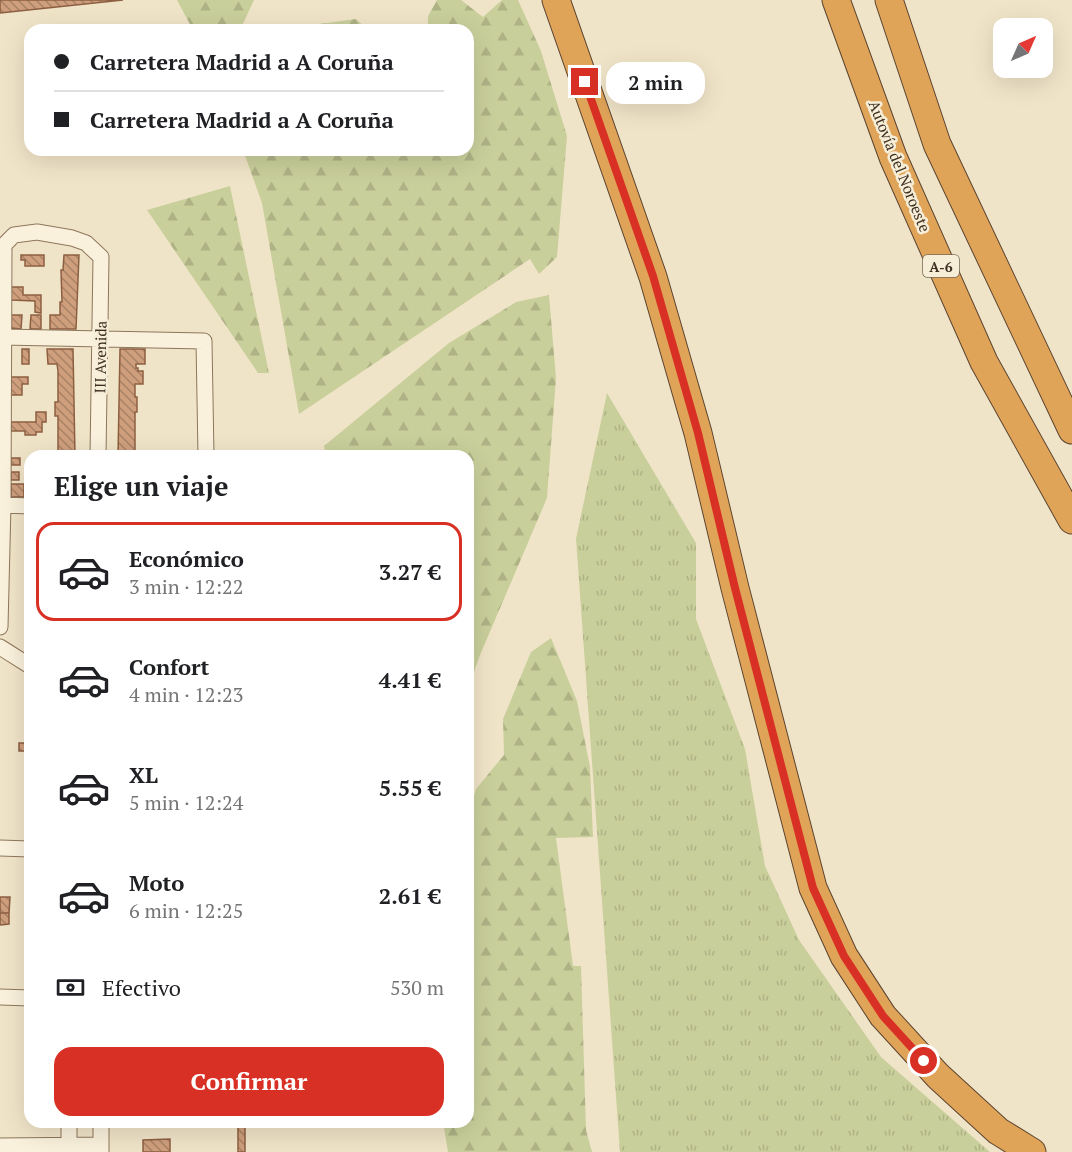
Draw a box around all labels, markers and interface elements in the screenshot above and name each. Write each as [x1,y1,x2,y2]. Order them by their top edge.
north arrow [993,18,1053,78]
map controls [993,18,1053,78]
text: Carretera Madrid a A Coruña [90,47,394,76]
callout: 2 min [606,61,705,103]
route end [571,68,598,95]
text: 2 min [628,69,683,96]
street label: Autovía del Noroeste [864,97,936,235]
text: Carretera Madrid a A Coruña [90,105,394,134]
road number: A-6 [923,255,959,277]
street label: III Avenida [89,320,111,393]
text: Elige un viaje [54,468,228,504]
text: Económico [129,544,244,573]
icon: car [57,545,111,599]
text: 3.27 € [379,557,441,586]
text: 3 min · 12:22 [129,573,243,600]
text: Confort [129,652,209,681]
icon: car [57,653,111,707]
text: 4.41 € [379,665,441,694]
text: 4 min · 12:23 [129,681,243,708]
text: XL [129,760,158,789]
icon: car [57,761,111,815]
text: 5.55 € [379,773,441,802]
text: 5 min · 12:24 [129,789,243,816]
text: Moto [129,868,184,897]
icon: car [57,869,111,923]
text: 2.61 € [379,881,441,910]
text: 6 min · 12:25 [129,897,243,924]
icon: cash [54,971,87,1004]
text: Efectivo [102,973,181,1002]
text: 530 m [390,974,444,1001]
button: Confirmar [54,1047,444,1116]
route start [910,1047,937,1074]

